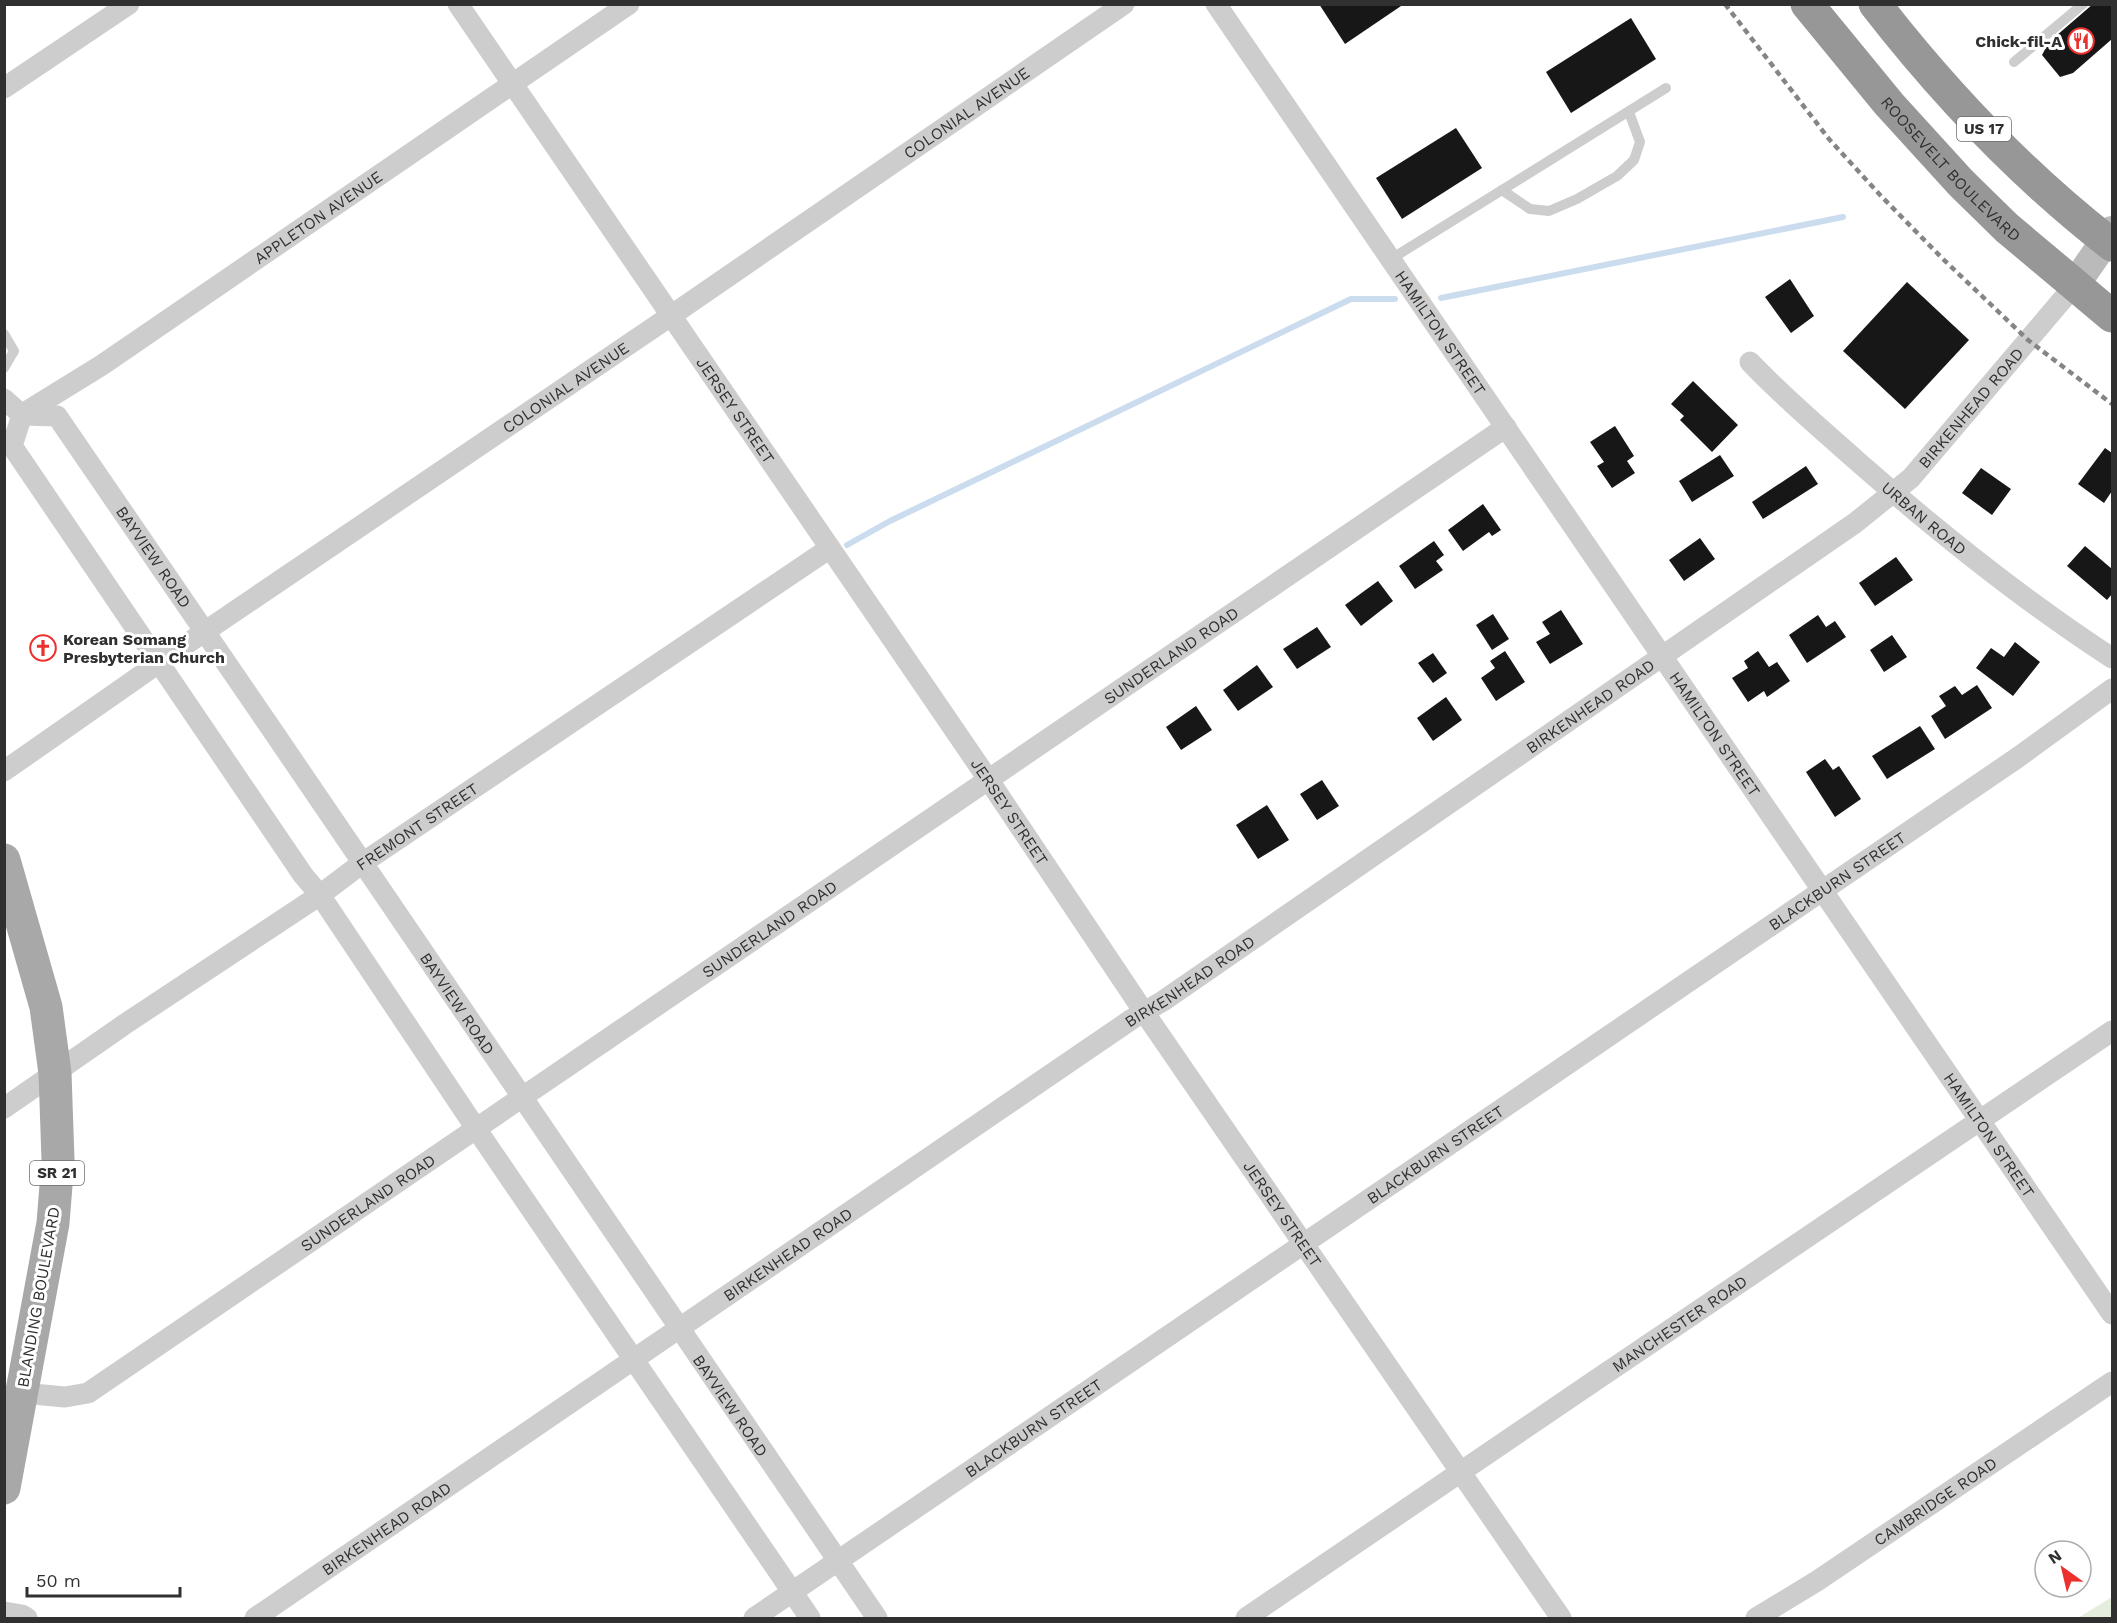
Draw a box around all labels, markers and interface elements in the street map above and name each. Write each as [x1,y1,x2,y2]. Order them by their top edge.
restaurant icon: Chick-fil-A [2066,26,2096,56]
place label: Chick-fil-A [1975,32,2062,51]
street label: COLONIAL AVENUE [900,63,1033,163]
street label: ROOSEVELT BOULEVARD [1877,93,2024,245]
road number: US 17 [1957,117,2011,141]
street label: APPLETON AVENUE [251,167,386,268]
street label: HAMILTON STREET [1391,267,1490,399]
street label: COLONIAL AVENUE [499,338,633,437]
street label: BIRKENHEAD ROAD [1915,344,2028,472]
street label: JERSEY STREET [692,354,779,467]
street label: URBAN ROAD [1878,478,1970,559]
street label: BAYVIEW ROAD [112,503,195,612]
street label: SUNDERLAND ROAD [1100,603,1242,708]
place label: Korean Somang Presbyterian Church [63,630,225,667]
church icon: Korean Somang Presbyterian Church [28,633,58,663]
street label: BIRKENHEAD ROAD [1522,655,1658,757]
street label: HAMILTON STREET [1665,668,1764,800]
street label: JERSEY STREET [967,755,1052,869]
street label: FREMONT STREET [353,779,482,875]
street label: BLACKBURN STREET [1765,828,1909,934]
street label: SUNDERLAND ROAD [699,877,841,982]
street label: BIRKENHEAD ROAD [1121,932,1259,1031]
street label: BAYVIEW ROAD [416,949,498,1058]
street label: HAMILTON STREET [1940,1069,2039,1201]
street label: BLACKBURN STREET [1363,1101,1508,1208]
street label: SUNDERLAND ROAD [297,1150,439,1255]
street label: JERSEY STREET [1239,1157,1326,1271]
road number: SR 21 [30,1161,84,1185]
street label: BIRKENHEAD ROAD [720,1204,856,1305]
street label: BLANDING BOULEVARD [13,1205,64,1389]
street label: MANCHESTER ROAD [1609,1272,1751,1376]
street label: BAYVIEW ROAD [689,1351,772,1460]
street label: BLACKBURN STREET [962,1375,1106,1482]
street label: CAMBRIDGE ROAD [1870,1453,2001,1550]
street label: BIRKENHEAD ROAD [318,1478,455,1579]
north arrow [2033,1539,2093,1599]
text: N [2045,1546,2065,1568]
scale bar [27,1560,180,1598]
text: 50 m [36,1570,81,1591]

